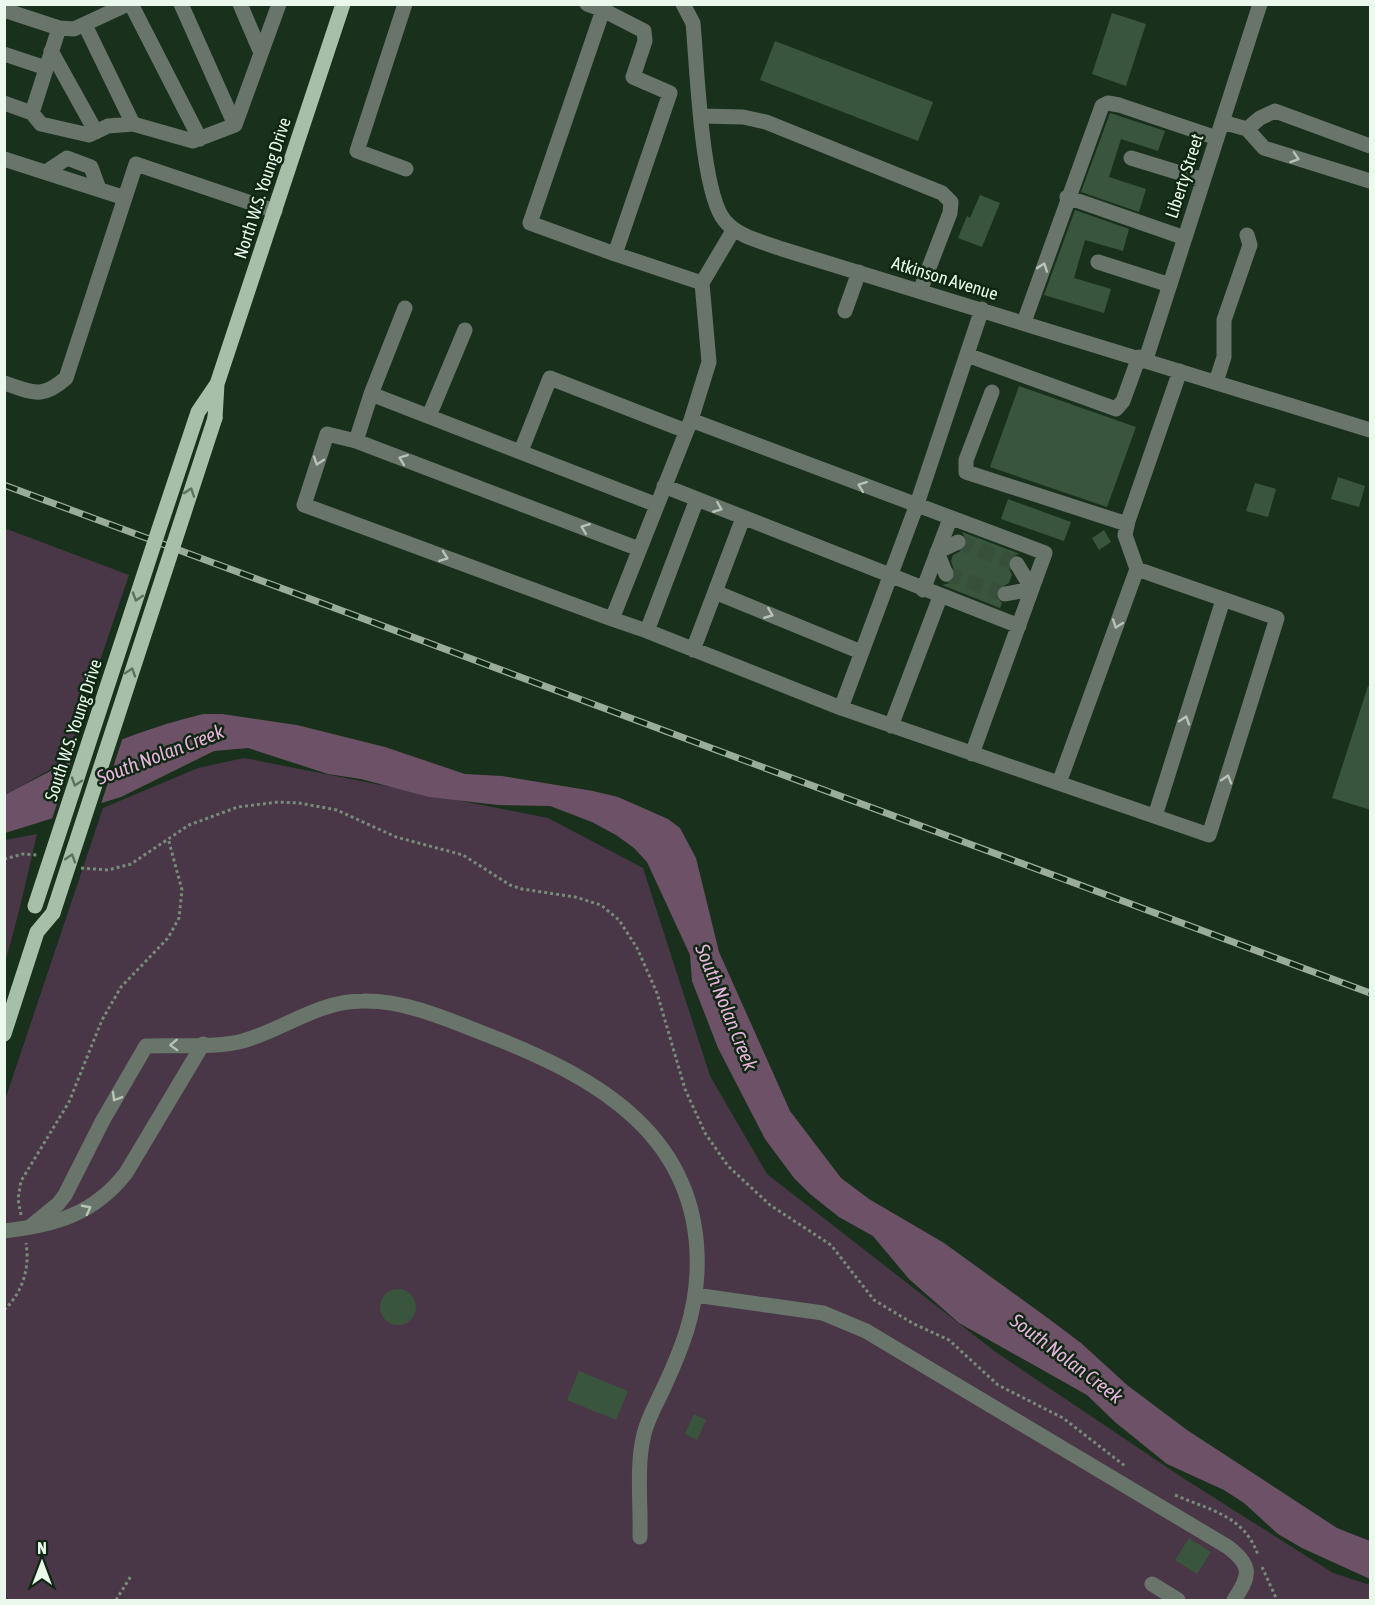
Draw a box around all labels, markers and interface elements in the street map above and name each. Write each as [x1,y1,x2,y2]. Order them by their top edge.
street label: North W.S. Young Drive [229,115,295,261]
street label: Liberty Street [1160,131,1208,221]
one-way arrow [1289,151,1300,164]
street label: Atkinson Avenue [889,252,1001,304]
one-way arrow [1035,262,1048,273]
one-way arrow [398,453,408,466]
one-way arrow [313,455,325,466]
one-way arrow [857,480,867,493]
one-way arrow [183,487,196,498]
one-way arrow [712,501,723,513]
one-way arrow [580,523,591,536]
one-way arrow [438,549,449,562]
one-way arrow [132,591,144,601]
one-way arrow [763,607,774,619]
one-way arrow [1111,618,1124,629]
street label: South W.S. Young Drive [40,656,106,804]
one-way arrow [124,667,137,678]
one-way arrow [1178,715,1190,726]
water label: South Nolan Creek [92,719,227,789]
one-way arrow [1219,774,1232,785]
one-way arrow [71,776,83,787]
one-way arrow [64,853,76,864]
water label: South Nolan Creek [691,939,763,1074]
one-way arrow [170,1039,179,1052]
one-way arrow [112,1091,124,1101]
one-way arrow [81,1205,91,1216]
water label: South Nolan Creek [1006,1308,1128,1408]
north arrow [12,1533,72,1593]
text: N [37,1539,47,1557]

